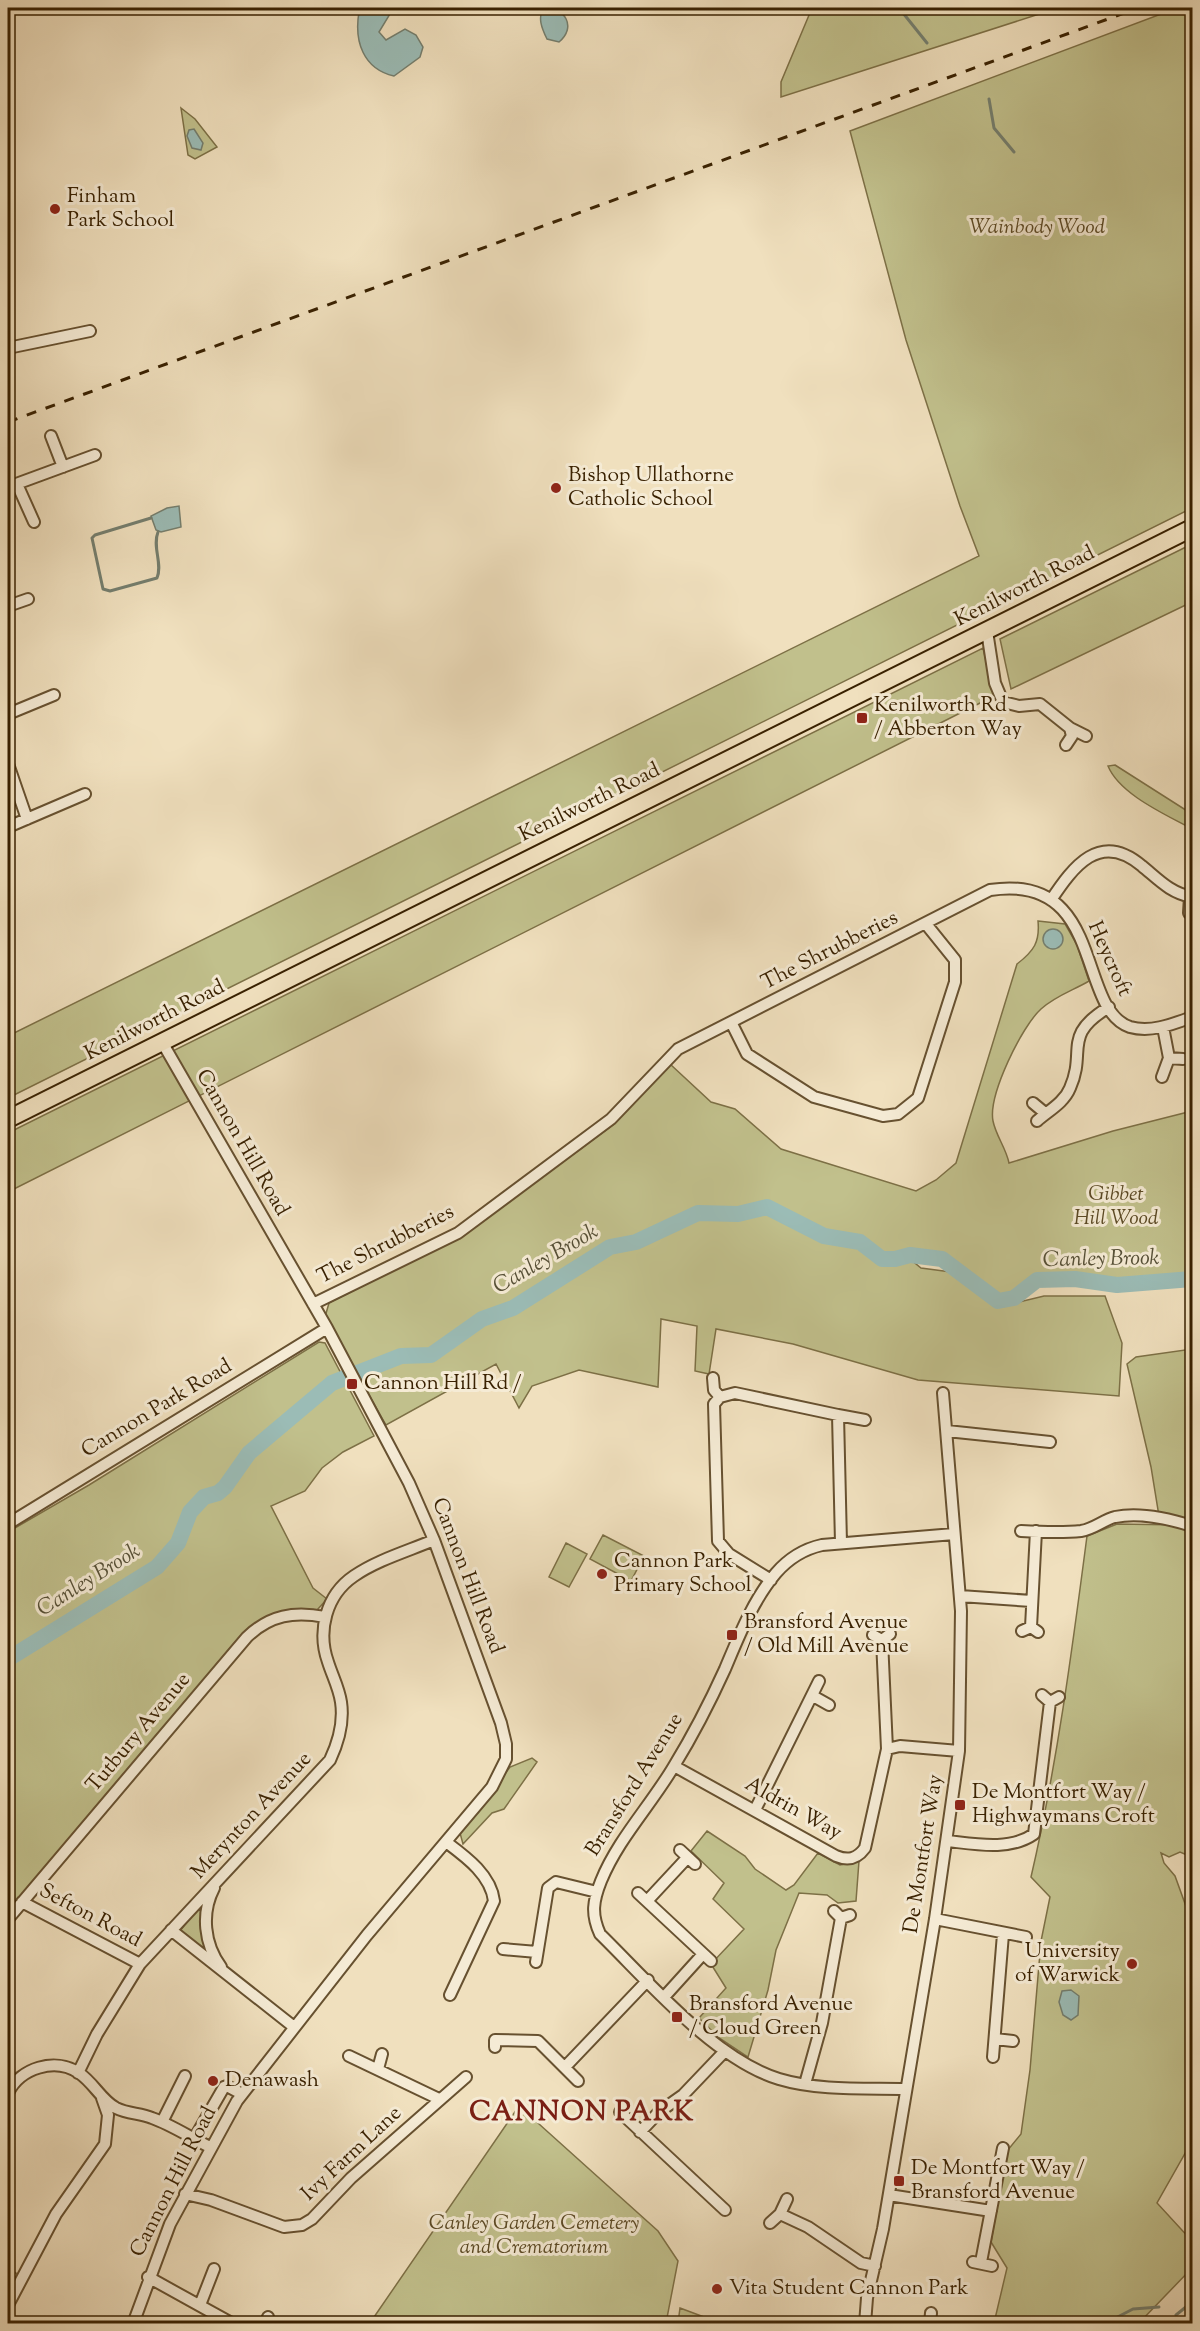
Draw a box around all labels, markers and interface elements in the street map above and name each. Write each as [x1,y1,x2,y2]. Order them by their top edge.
place label: Finham Park School [67,182,175,236]
marker: Finham Park School [48,202,62,216]
park label: Wainbody Wood [969,213,1106,243]
place label: Bishop Ullathorne Catholic School [568,461,734,515]
marker: Bishop Ullathorne Catholic School [549,481,563,495]
street label: Kenilworth Road [950,539,1100,635]
place label: Kenilworth Rd / Abberton Way [874,691,1023,745]
marker: Kenilworth Rd / Abberton Way [855,711,869,725]
street label: Kenilworth Road [514,756,666,850]
street label: The Shrubberies [756,904,904,998]
street label: Heycroft [1079,917,1139,1001]
street label: Kenilworth Road [80,973,230,1069]
street label: Cannon Hill Road [188,1064,296,1222]
park label: Gibbet Hill Wood [1074,1180,1159,1234]
street label: The Shrubberies [312,1198,460,1292]
water label: Canley Brook [487,1217,605,1303]
water label: Canley Brook [1042,1243,1160,1277]
street label: Cannon Park Road [76,1352,238,1466]
place label: Cannon Hill Rd / [364,1369,522,1399]
marker: Cannon Hill Rd / [345,1377,359,1391]
street label: Cannon Hill Road [423,1493,511,1659]
water label: Canley Brook [31,1536,147,1626]
place label: Cannon Park Primary School [614,1547,752,1601]
marker: Cannon Park Primary School [595,1567,609,1581]
place label: Bransford Avenue / Old Mill Avenue [744,1608,909,1662]
marker: Bransford Avenue / Old Mill Avenue [725,1628,739,1642]
street label: Tutbury Avenue [80,1666,198,1800]
street label: Bransford Avenue [579,1707,691,1863]
street label: Merynton Avenue [185,1745,319,1887]
street label: Aldrin Way [739,1770,848,1848]
street label: De Montfort Way [897,1772,951,1936]
place label: De Montfort Way / Highwaymans Croft [972,1778,1155,1832]
marker: De Montfort Way / Highwaymans Croft [953,1798,967,1812]
street label: Sefton Road [33,1876,147,1956]
place label: University of Warwick [1015,1937,1121,1991]
marker: University of Warwick [1125,1957,1139,1971]
place label: Bransford Avenue / Cloud Green [689,1990,853,2044]
marker: Bransford Avenue / Cloud Green [670,2010,684,2024]
place label: Denawash [225,2066,319,2096]
marker: Denawash [206,2074,220,2088]
district label: CANNON PARK [469,2094,695,2133]
street label: Ivy Farm Lane [295,2100,409,2208]
street label: Cannon Hill Road [123,2101,225,2262]
place label: De Montfort Way / Bransford Avenue [911,2154,1085,2208]
marker: De Montfort Way / Bransford Avenue [892,2174,906,2188]
park label: Canley Garden Cemetery and Crematorium [429,2209,639,2263]
place label: Vita Student Cannon Park [729,2274,969,2304]
marker: Vita Student Cannon Park [710,2282,724,2296]

